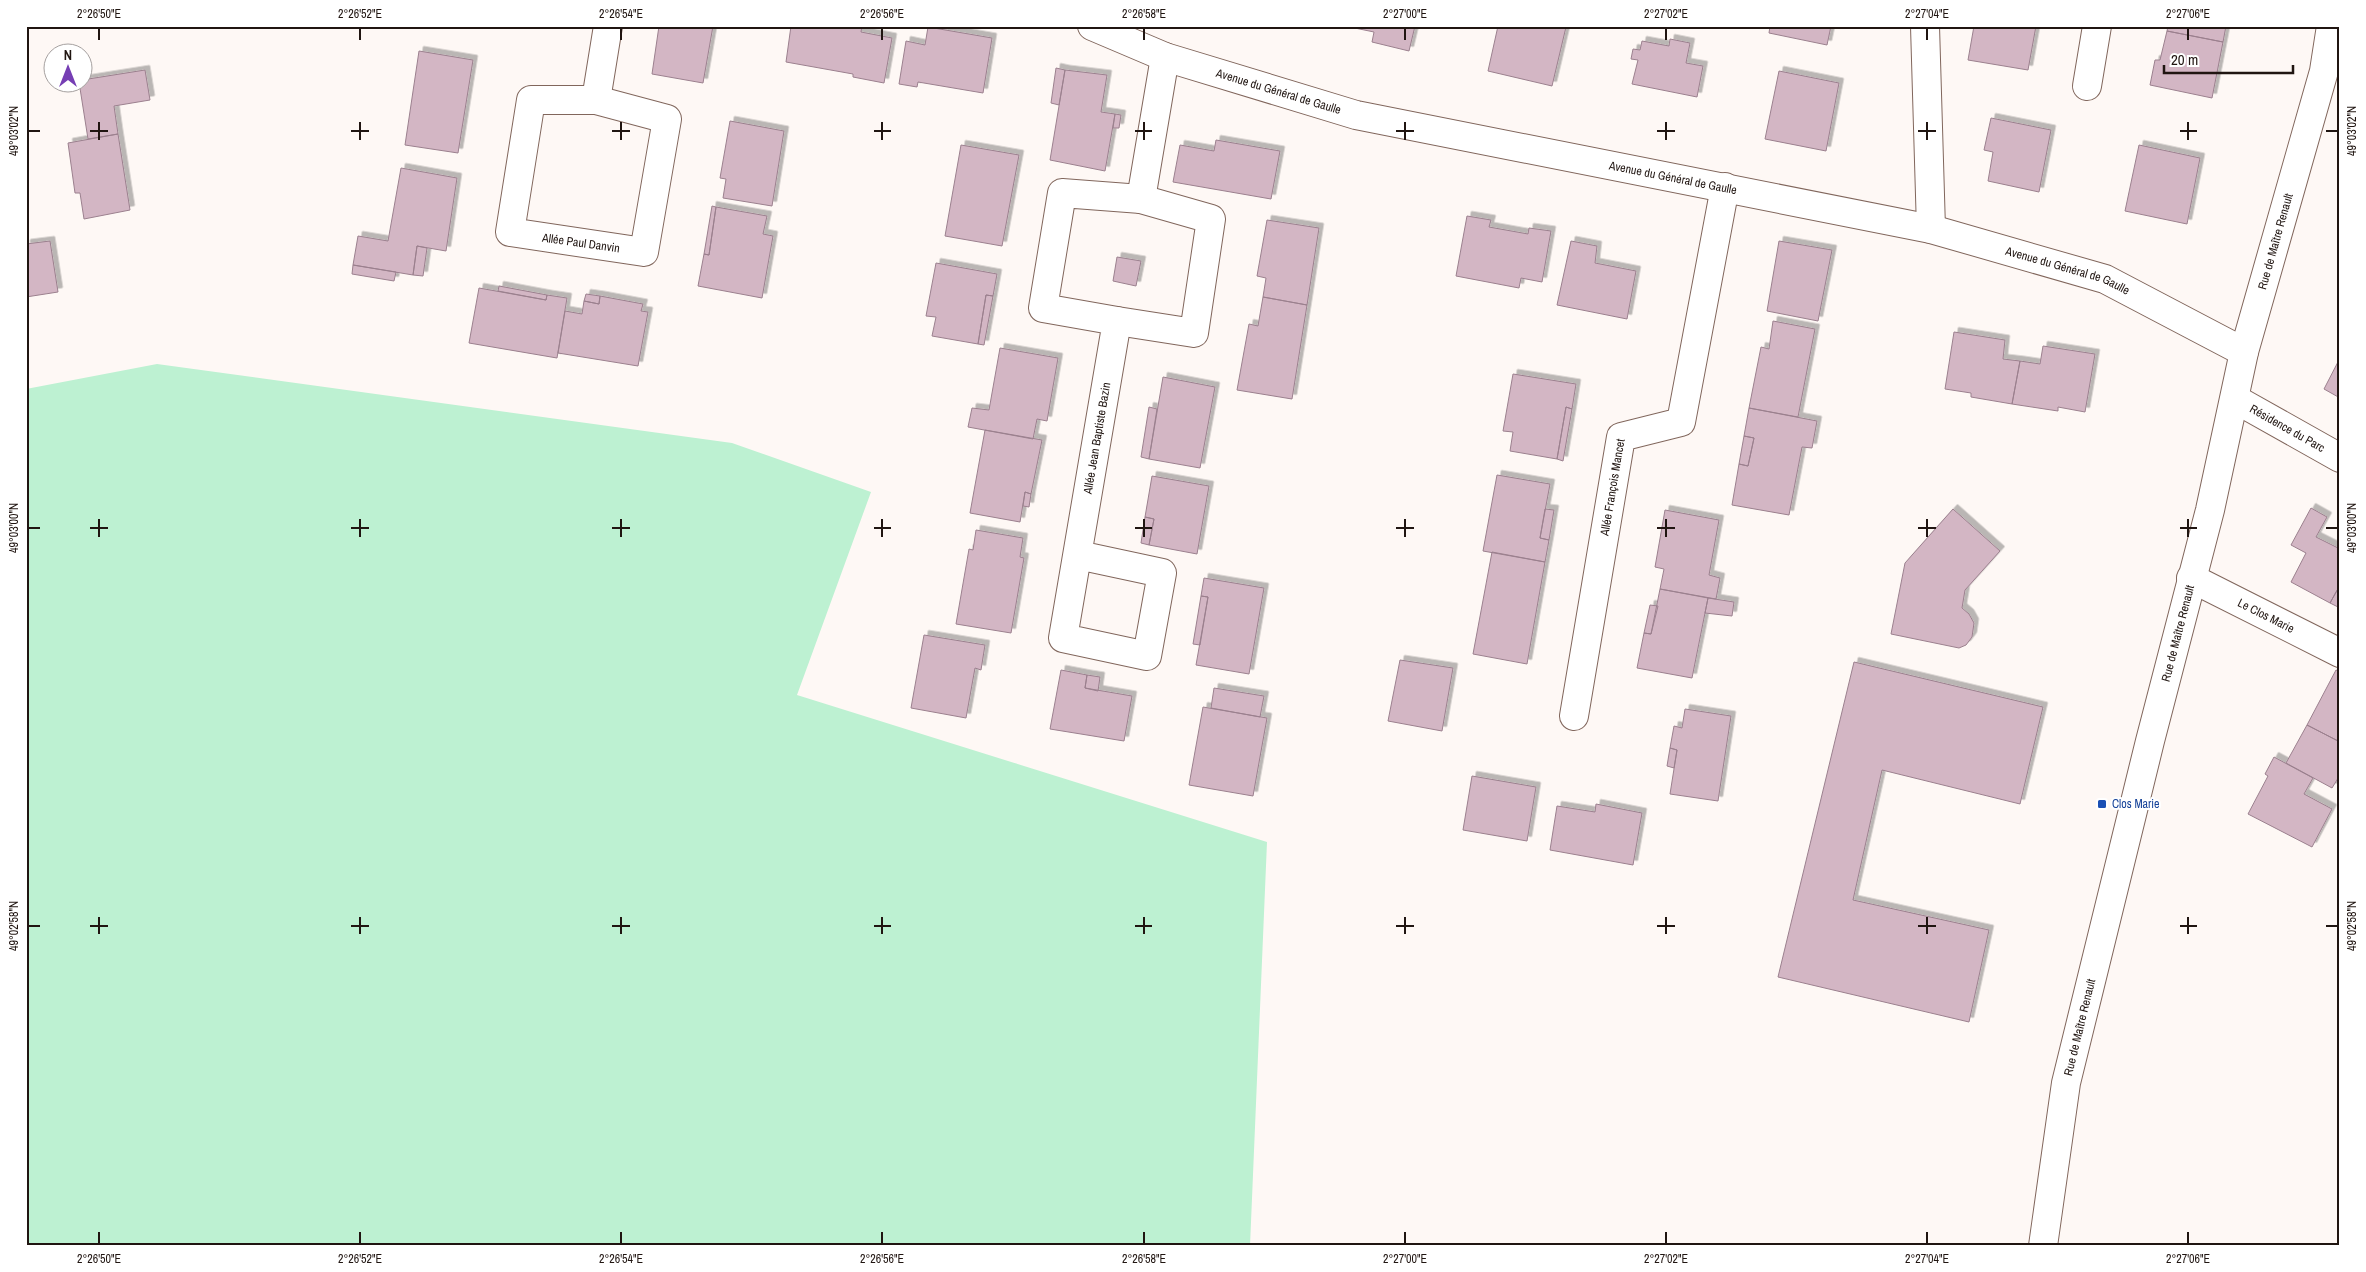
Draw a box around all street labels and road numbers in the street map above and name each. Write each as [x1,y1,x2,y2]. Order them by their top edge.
street label: Avenue du Général de Gaulle [1213,65,1343,118]
street label: Avenue du Général de Gaulle [1607,157,1738,198]
street label: Rue de Maître Renault [2254,191,2297,291]
street label: Allée Paul Danvin [540,229,621,256]
street label: Avenue du Général de Gaulle [2003,243,2132,299]
street label: Allée Jean Baptiste Bazin [1080,381,1114,496]
street label: Résidence du Parc [2247,401,2328,456]
street label: Allée François Mancet [1596,437,1629,538]
street label: Rue de Maître Renault [2158,583,2198,683]
street label: Le Clos Marie [2235,595,2297,637]
street label: Rue de Maître Renault [2060,977,2099,1077]

